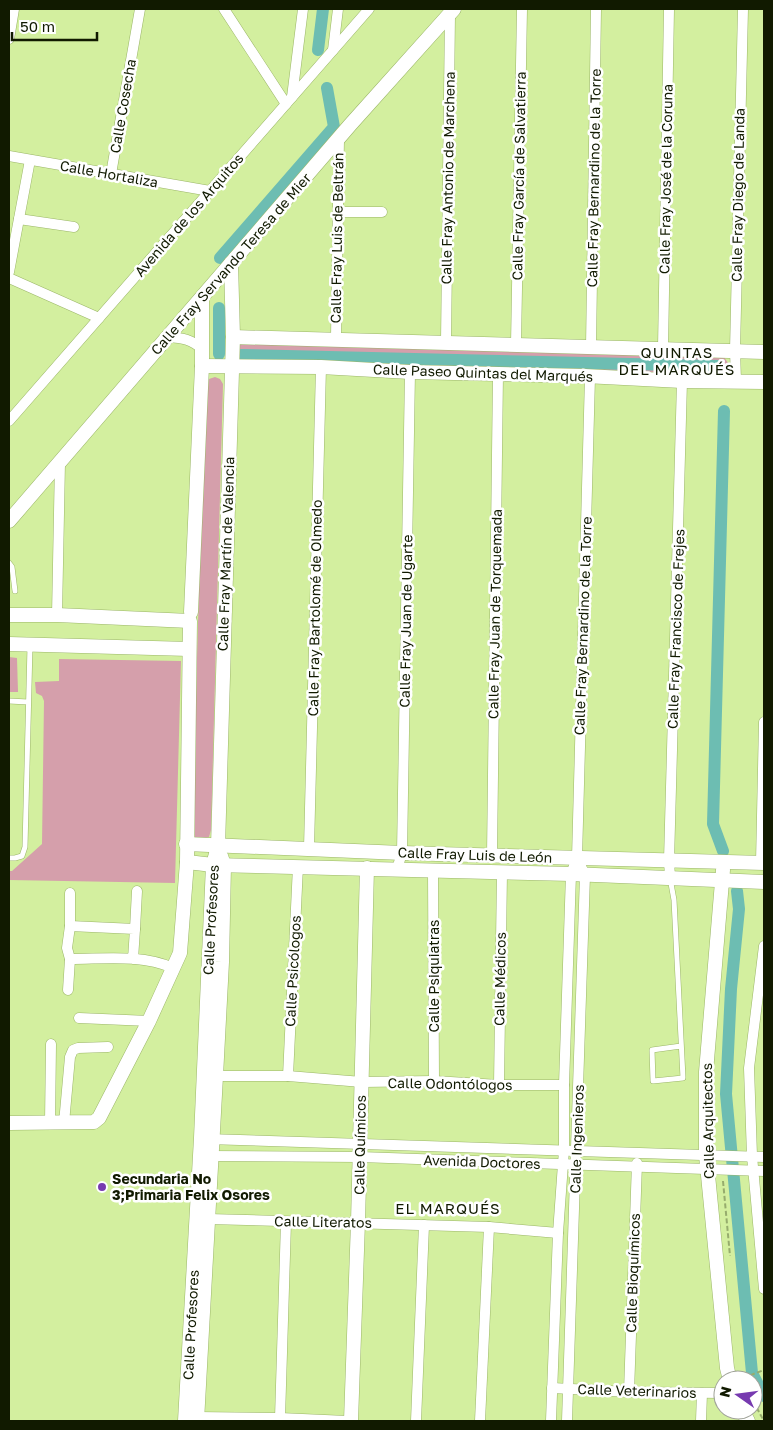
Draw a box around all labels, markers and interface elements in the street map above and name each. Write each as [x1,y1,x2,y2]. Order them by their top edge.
scale bar [12,10,98,42]
text: 50 m [20,17,55,35]
street label: Calle Cosecha [106,57,139,154]
street label: Calle Fray Bernardino de la Torre [583,68,604,288]
street label: Calle Fray Antonio de Marchena [437,71,458,285]
street label: Calle Fray García de Salvatierra [508,71,529,281]
street label: Calle Fray José de la Coruna [655,84,676,274]
street label: Calle Fray Diego de Landa [727,108,748,282]
street label: Avenida de los Arquitos [131,150,247,280]
street label: Calle Fray Luis de Beltrán [327,153,346,323]
street label: Calle Hortaliza [59,157,160,191]
street label: Calle Fray Servando Teresa de Mier [147,169,315,358]
district label: QUINTAS DEL MARQUÉS [619,343,735,378]
street label: Calle Paseo Quintas del Marqués [373,360,593,385]
street label: Calle Fray Martín de Valencia [214,456,237,652]
street label: Calle Fray Bartolomé de Olmedo [304,499,325,717]
street label: Calle Fray Juan de Torquemada [484,509,505,719]
street label: Calle Fray Bernardino de la Torre [570,516,595,736]
street label: Calle Fray Francisco de Frejes [664,529,687,729]
street label: Calle Fray Juan de Ugarte [395,534,416,708]
street label: Calle Fray Luis de León [397,843,553,866]
street label: Calle Profesores [199,864,222,976]
street label: Calle Psicólogos [281,915,304,1027]
street label: Calle Psiquiatras [425,919,442,1033]
street label: Calle Médicos [490,932,509,1026]
street label: Calle Arquitectos [698,1063,717,1179]
street label: Calle Odontólogos [387,1074,513,1093]
street label: Calle Ingenieros [566,1084,587,1194]
street label: Calle Químicos [350,1095,369,1195]
street label: Avenida Doctores [423,1151,541,1172]
place label: Secundaria No 3;Primaria Felix Osores [112,1170,270,1203]
marker: Secundaria No 3;Primaria Felix Osores [96,1181,108,1193]
district label: EL MARQUÉS [395,1199,501,1217]
street label: Calle Literatos [274,1212,372,1231]
street label: Calle Bioquímicos [622,1213,643,1333]
street label: Calle Profesores [179,1269,202,1381]
north arrow [713,1370,763,1420]
street label: Calle Veterinarios [577,1380,697,1401]
text: N [715,1385,734,1399]

